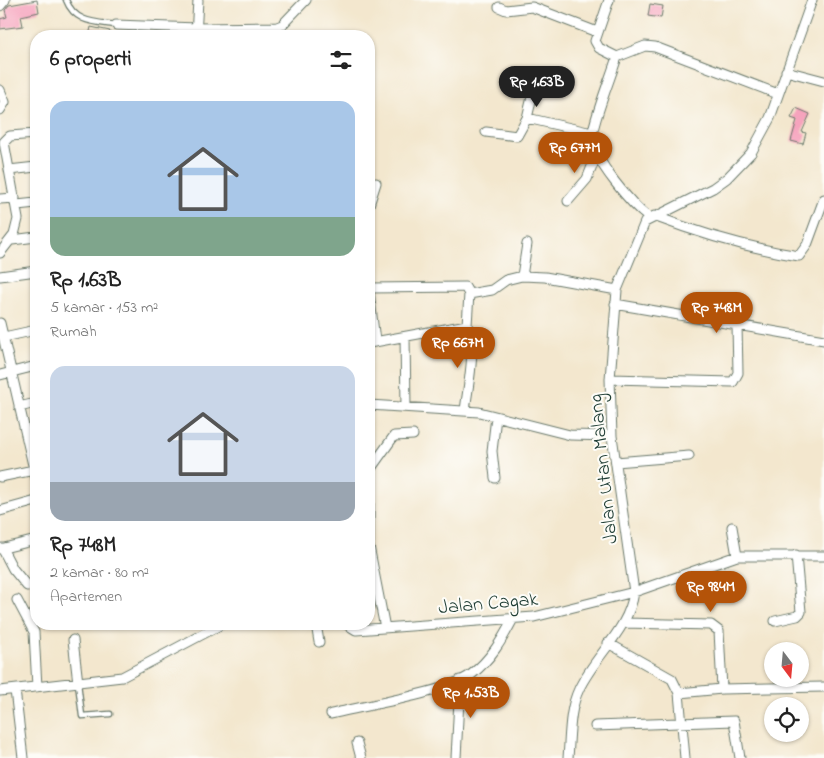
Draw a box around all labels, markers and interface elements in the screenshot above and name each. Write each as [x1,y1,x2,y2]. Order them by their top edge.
text: 6 properti [50,45,132,75]
icon: filters [327,46,355,74]
pin: Rp 1.63B [485,66,589,108]
text: Rp 1.63B [510,70,564,94]
pin: Rp 677M [529,132,621,174]
icon: home [158,134,248,224]
text: Rp 677M [549,136,601,160]
text: Rp 1.63B [50,266,121,296]
pin: Rp 748M [671,292,763,334]
text: 5 kamar · 153 m² [50,296,158,320]
text: Rp 748M [692,296,742,320]
text: Rumah [50,320,97,344]
pin: Rp 667M [412,326,504,369]
text: Rp 667M [432,331,484,355]
street label: Jalan Utan Malang [582,392,628,545]
icon: home [158,399,248,489]
text: Rp 748M [50,531,116,561]
text: 2 kamar · 80 m² [50,561,149,585]
pin: Rp 984M [665,570,757,613]
text: Rp 984M [687,575,735,599]
text: Apartemen [50,585,122,609]
street label: Jalan Cagak [437,586,540,624]
north arrow [764,642,809,688]
map controls [764,642,809,742]
pin: Rp 1.53B [419,676,523,719]
text: Rp 1.53B [443,681,499,705]
button: locate [764,697,809,742]

